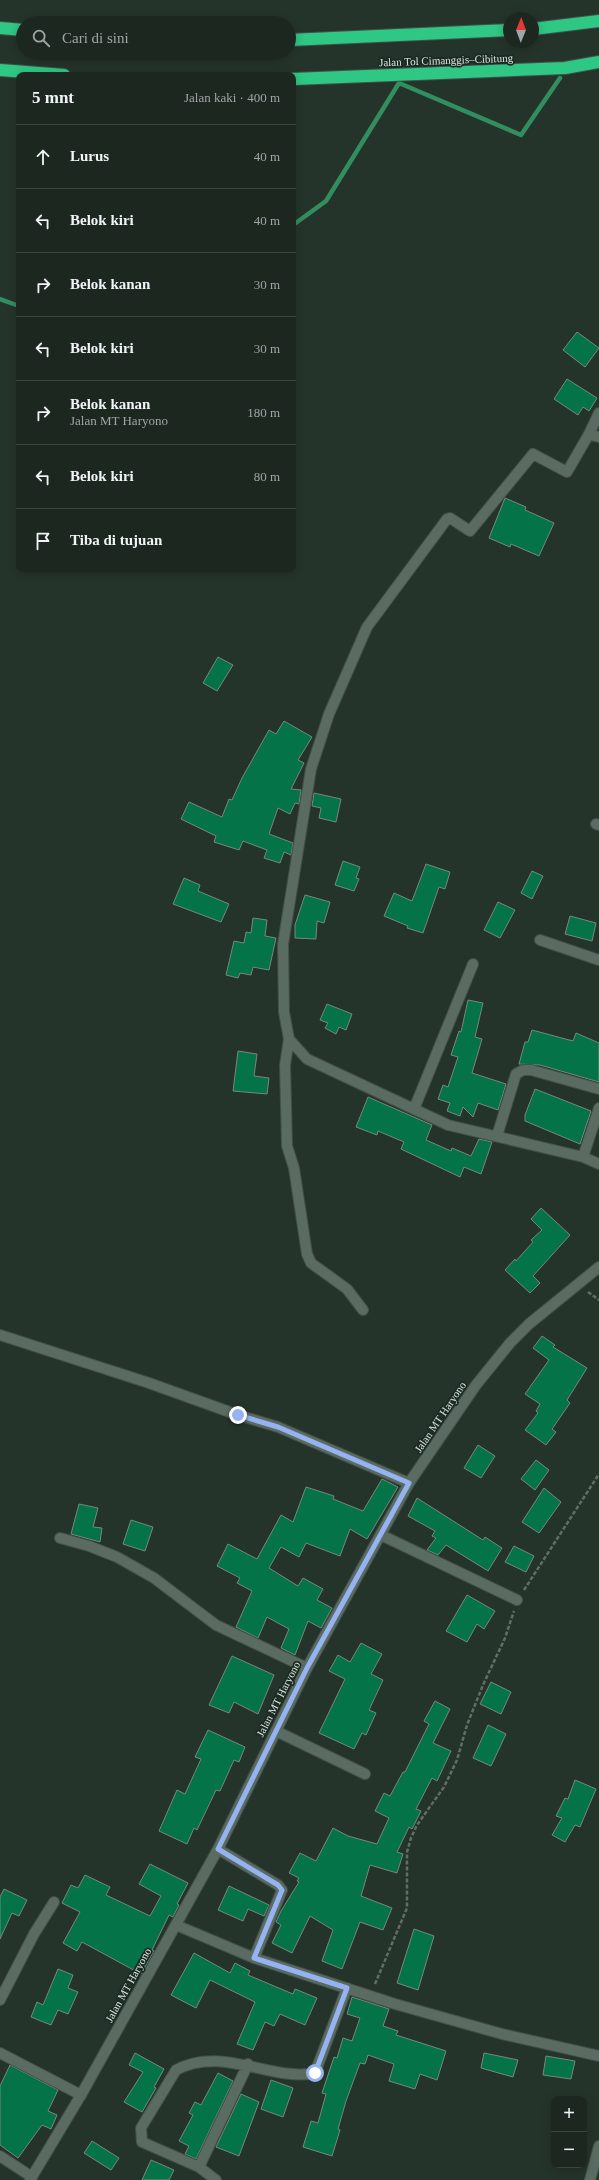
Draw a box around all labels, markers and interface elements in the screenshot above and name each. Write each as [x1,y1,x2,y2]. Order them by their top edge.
north arrow [503,12,539,48]
search box [16,16,296,60]
icon: search [30,27,52,49]
text: Cari di sini [62,30,129,46]
street label: Jalan Tol Cimanggis–Cibitung [379,52,514,68]
text: 5 mnt [32,88,74,107]
text: Jalan kaki · 400 m [184,90,280,105]
icon: ahead [32,146,54,168]
text: Lurus [70,148,109,164]
text: 40 m [254,149,280,164]
icon: left [32,210,54,232]
text: Belok kiri [70,212,134,228]
text: 40 m [254,213,280,228]
icon: right [32,274,54,296]
text: Belok kanan [70,276,150,292]
text: 30 m [254,277,280,292]
icon: left [32,338,54,360]
text: Belok kiri [70,340,134,356]
text: 30 m [254,341,280,356]
text: Belok kanan [70,396,150,412]
icon: right [32,402,54,424]
text: 180 m [247,405,280,420]
text: Jalan MT Haryono [70,413,168,428]
icon: left [32,466,54,488]
text: Belok kiri [70,468,134,484]
text: 80 m [254,469,280,484]
icon: arrive [32,530,54,552]
text: Tiba di tujuan [70,532,162,548]
street label: Jalan MT Haryono [412,1379,468,1455]
route end [229,1406,247,1424]
street label: Jalan MT Haryono [254,1659,302,1739]
street label: Jalan MT Haryono [103,1945,154,2024]
route start [306,2064,324,2082]
map controls [551,2096,587,2168]
button: + [551,2096,587,2132]
button: − [551,2132,587,2168]

